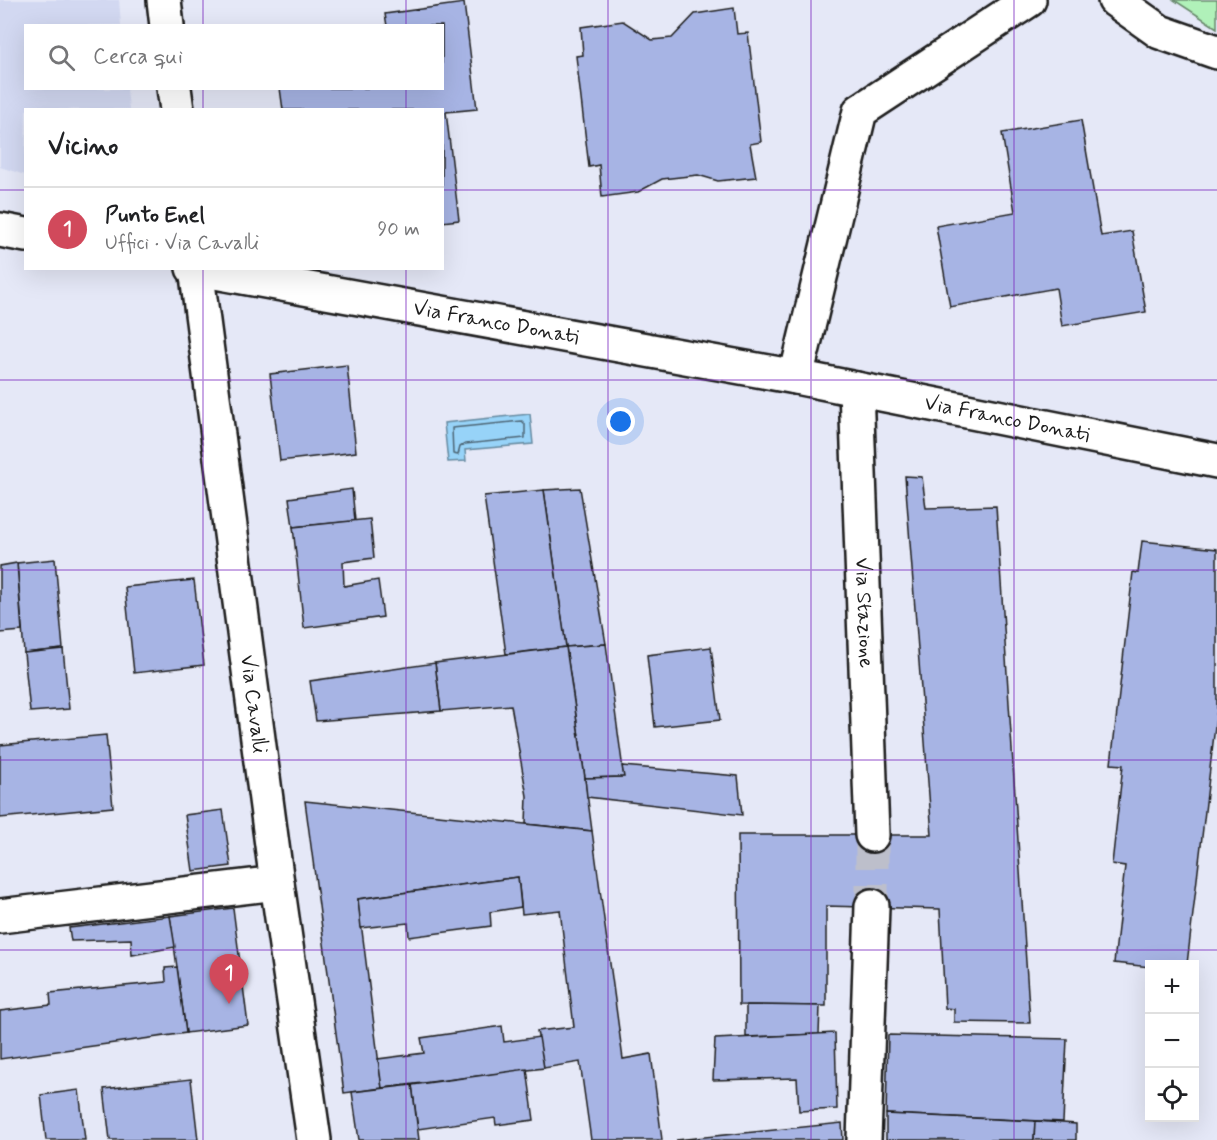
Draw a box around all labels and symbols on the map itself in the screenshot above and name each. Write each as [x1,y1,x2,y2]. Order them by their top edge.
street label: Via Franco Donati [411,294,581,352]
street label: Via Franco Donati [922,389,1092,449]
your location [606,407,635,436]
street label: Via Stazione [848,557,880,669]
street label: Via Cavalli [233,653,274,755]
pin: 1 [210,954,248,1004]

